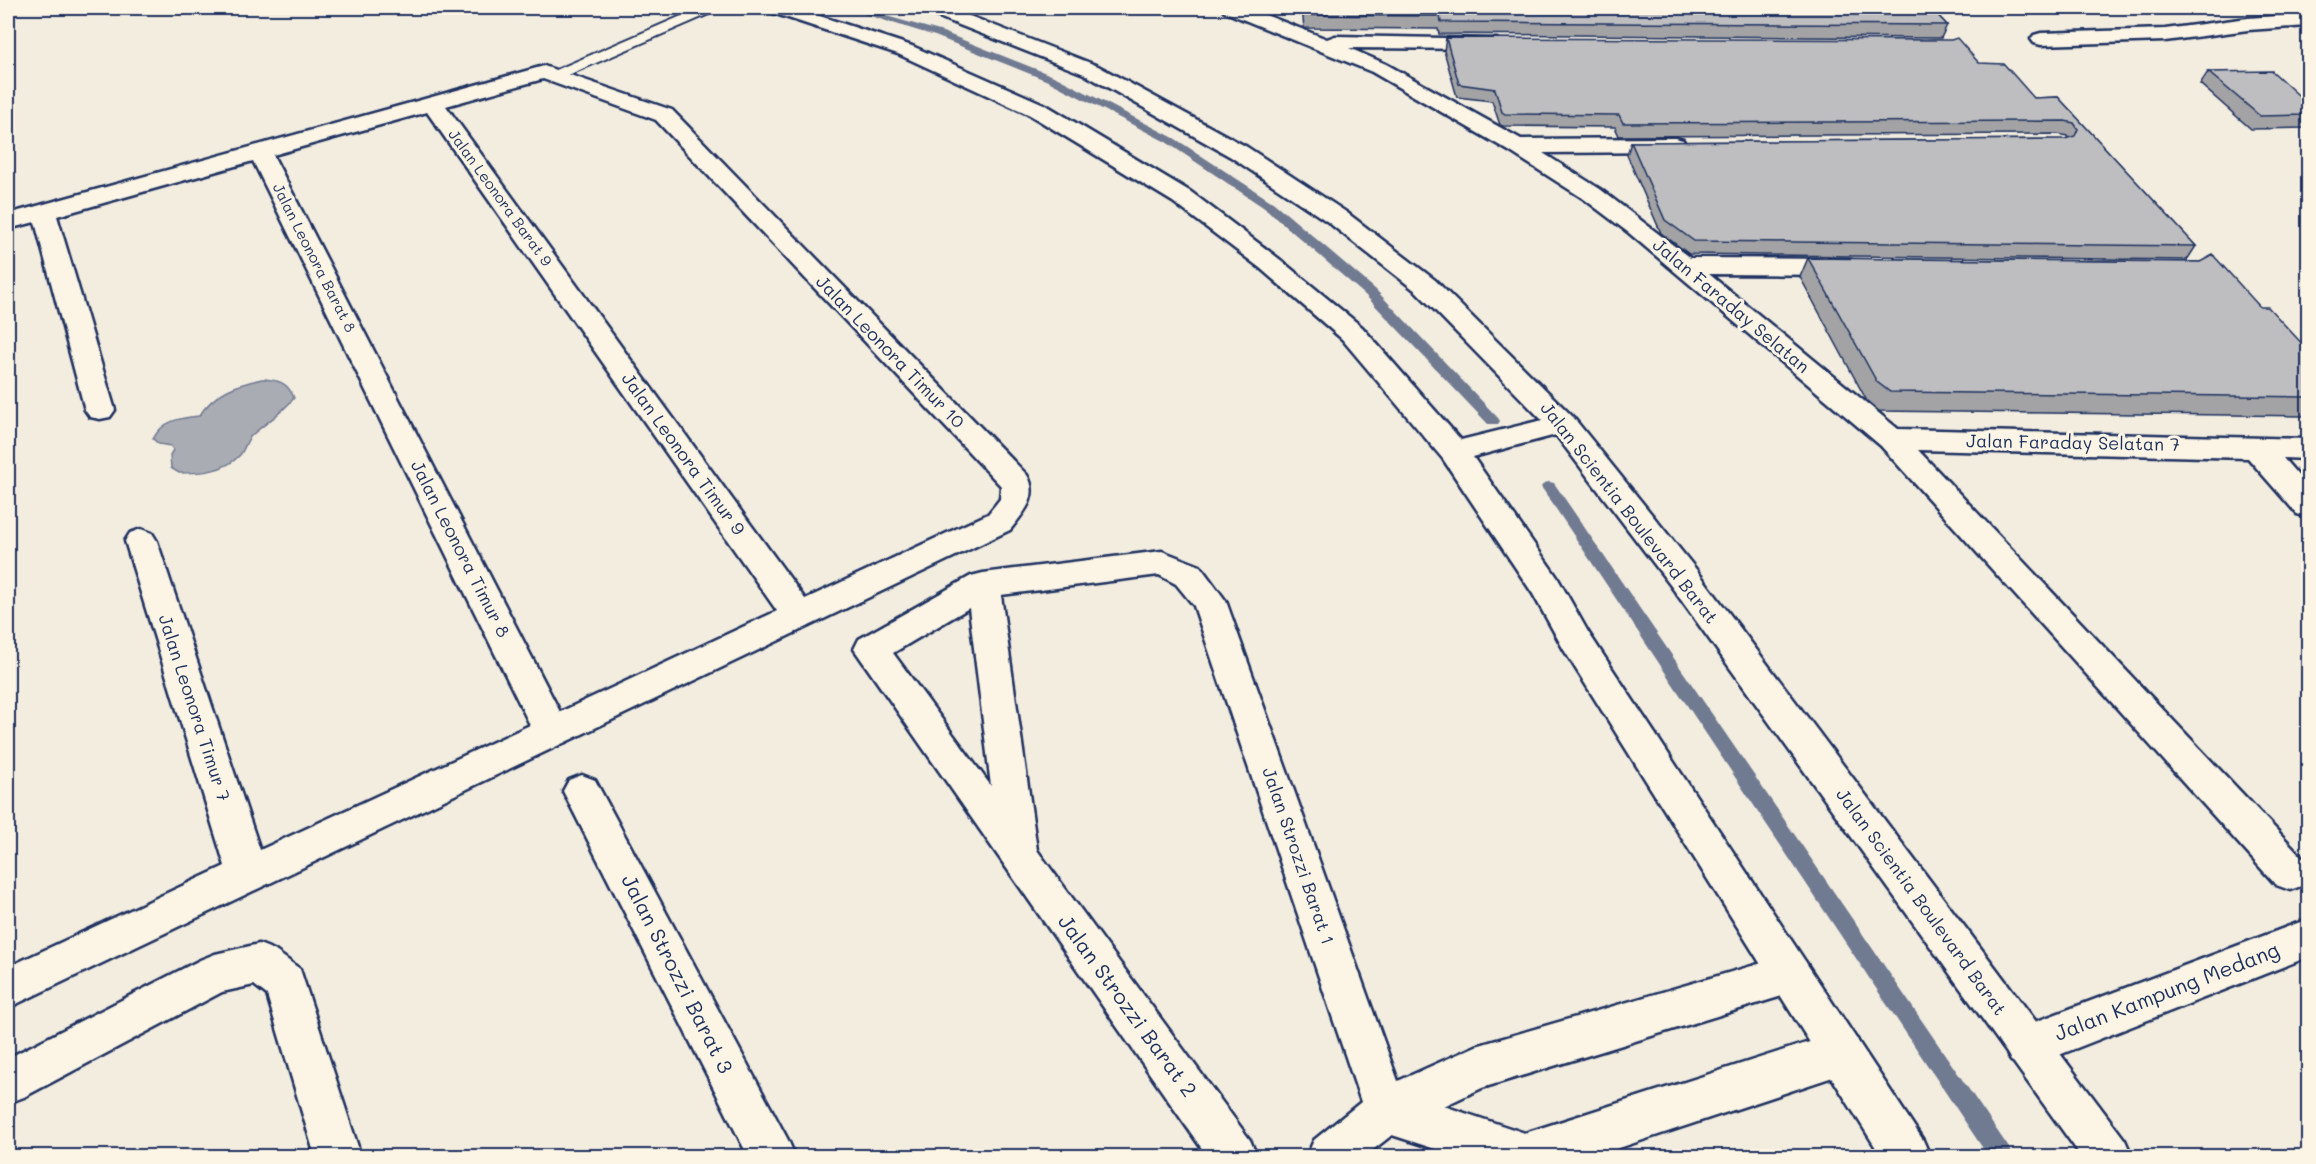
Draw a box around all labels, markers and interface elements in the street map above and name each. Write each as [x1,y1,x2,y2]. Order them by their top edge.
street label: Jalan Leonora Barat 9 [444,125,557,270]
street label: Jalan Leonora Barat 8 [269,180,361,335]
street label: Jalan Faraday Selatan [1648,232,1815,378]
street label: Jalan Leonora Timur 10 [811,270,970,433]
street label: Jalan Leonora Timur 9 [617,367,751,540]
street label: Jalan Scientia Boulevard Barat [1536,397,1724,628]
street label: Jalan Faraday Selatan 7 [1966,428,2180,456]
street label: Jalan Leonora Timur 8 [406,456,516,641]
street label: Jalan Leonora Timur 7 [153,611,236,804]
street label: Jalan Strozzi Barat 1 [1257,764,1341,948]
street label: Jalan Scientia Boulevard Barat [1831,783,2012,1020]
street label: Jalan Strozzi Barat 3 [616,869,740,1077]
street label: Jalan Strozzi Barat 2 [1053,908,1204,1102]
street label: Jalan Kampung Medang [2050,935,2283,1046]

